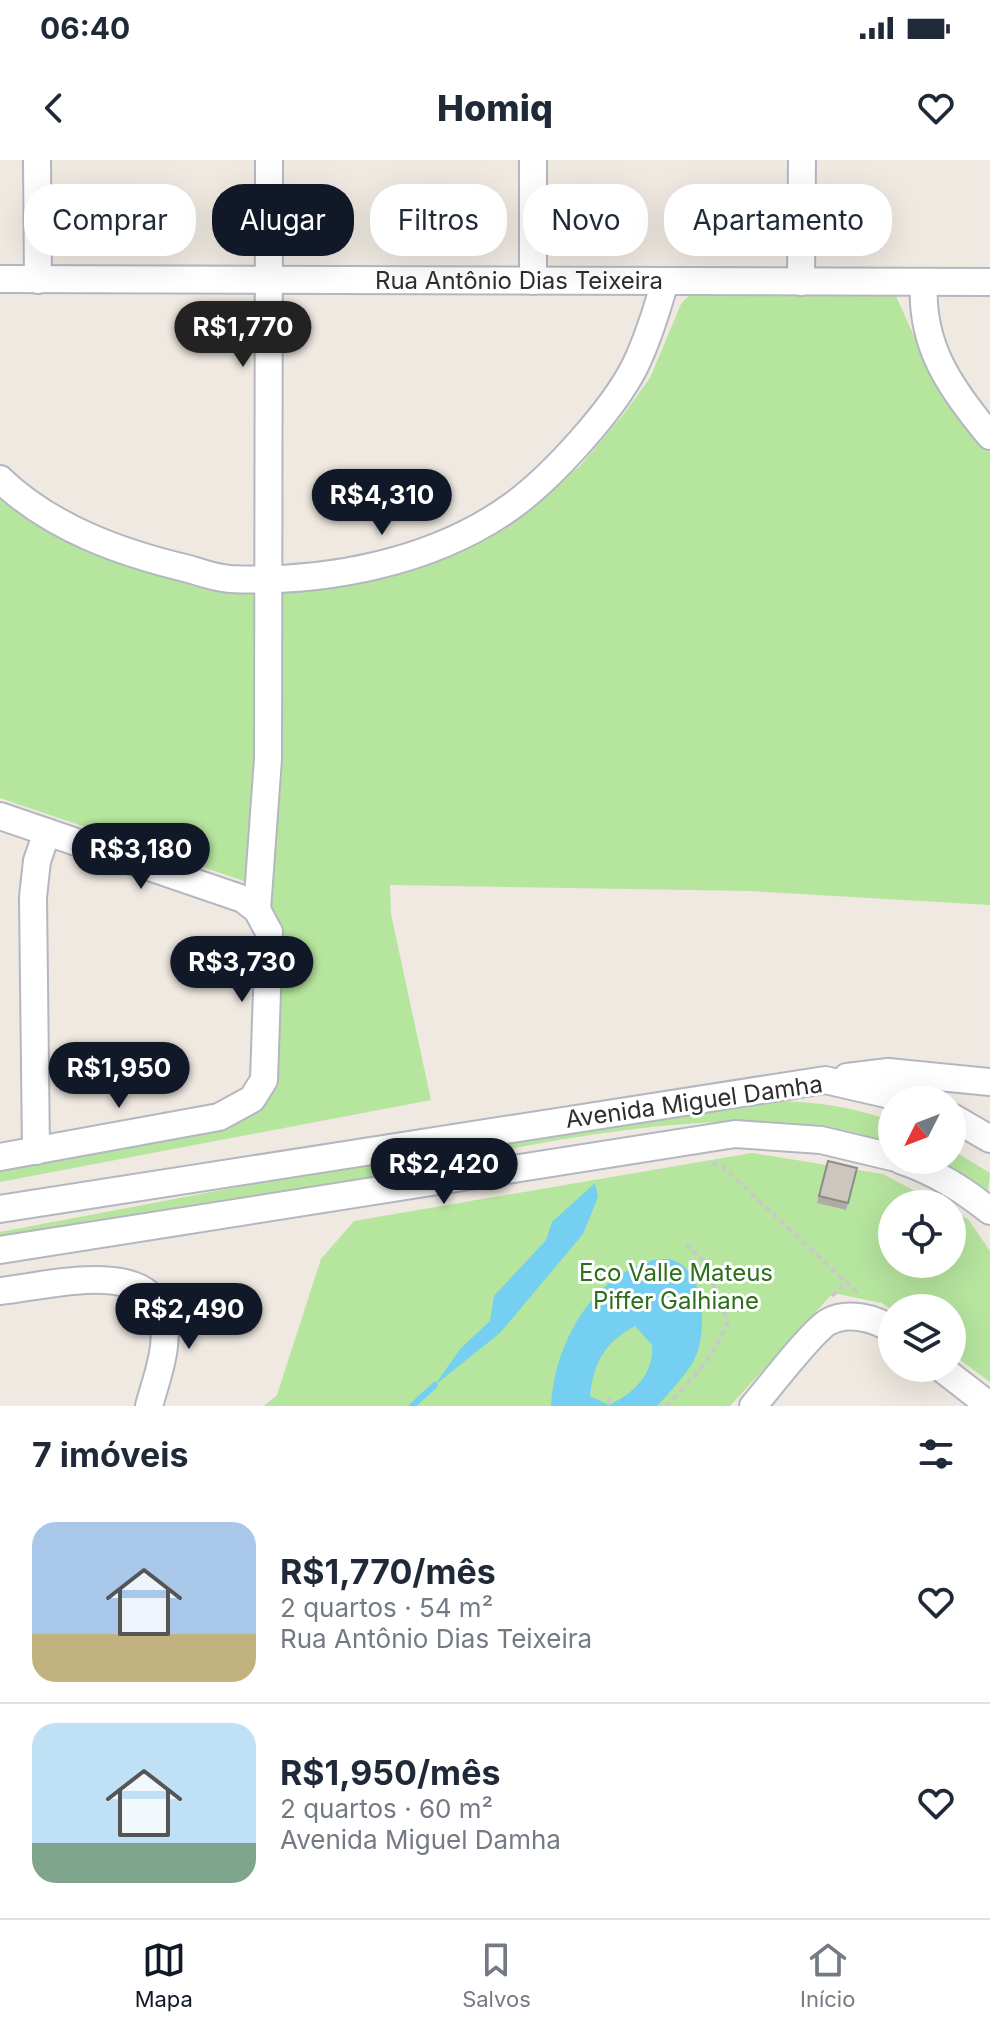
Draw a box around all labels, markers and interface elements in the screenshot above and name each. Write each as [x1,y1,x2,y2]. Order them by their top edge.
text: 06:40 [40,10,130,46]
icon: back [32,86,76,130]
text: Homiq [437,86,553,130]
icon: heart [914,86,958,130]
chip: Comprar [24,184,196,256]
chip: Alugar [212,184,354,256]
chip: Filtros [370,184,507,256]
chip: Novo [523,184,648,256]
chip: Apartamento [664,184,892,256]
street label: Rua Antônio Dias Teixeira [375,266,663,295]
pin: R$1,770 [169,301,317,369]
text: R$1,770 [192,311,294,342]
pin: R$4,310 [308,469,456,537]
text: R$4,310 [330,479,434,510]
pin: R$3,180 [67,823,215,891]
text: R$3,180 [90,833,192,864]
pin: R$3,730 [168,936,316,1004]
text: R$3,730 [188,946,296,977]
pin: R$1,950 [45,1042,193,1110]
text: R$1,950 [67,1052,171,1083]
street label: Avenida Miguel Damha [564,1069,824,1134]
north arrow [878,1086,966,1174]
map controls [878,1086,966,1382]
pin: R$2,420 [370,1138,518,1206]
text: R$2,420 [389,1148,499,1179]
button: locate [878,1190,966,1278]
park label: Eco Valle Mateus Piffer Galhiane [579,1258,773,1315]
pin: R$2,490 [115,1283,263,1351]
text: R$2,490 [133,1293,245,1324]
button: layers [878,1294,966,1382]
icon: filters [914,1432,958,1476]
text: 7 imóveis [32,1434,189,1475]
text: R$1,770/mês [280,1551,496,1592]
icon: home [96,1554,192,1650]
icon: heart [914,1580,958,1624]
text: 2 quartos · 54 m² [280,1592,493,1623]
text: Rua Antônio Dias Teixeira [280,1623,592,1654]
text: R$1,950/mês [280,1752,500,1793]
icon: home [96,1755,192,1851]
icon: heart [914,1781,958,1825]
text: 2 quartos · 60 m² [280,1793,493,1824]
text: Avenida Miguel Damha [280,1824,561,1855]
tab: Mapa [135,1938,193,2012]
tab: Salvos [462,1938,531,2012]
tab: Início [800,1938,855,2012]

